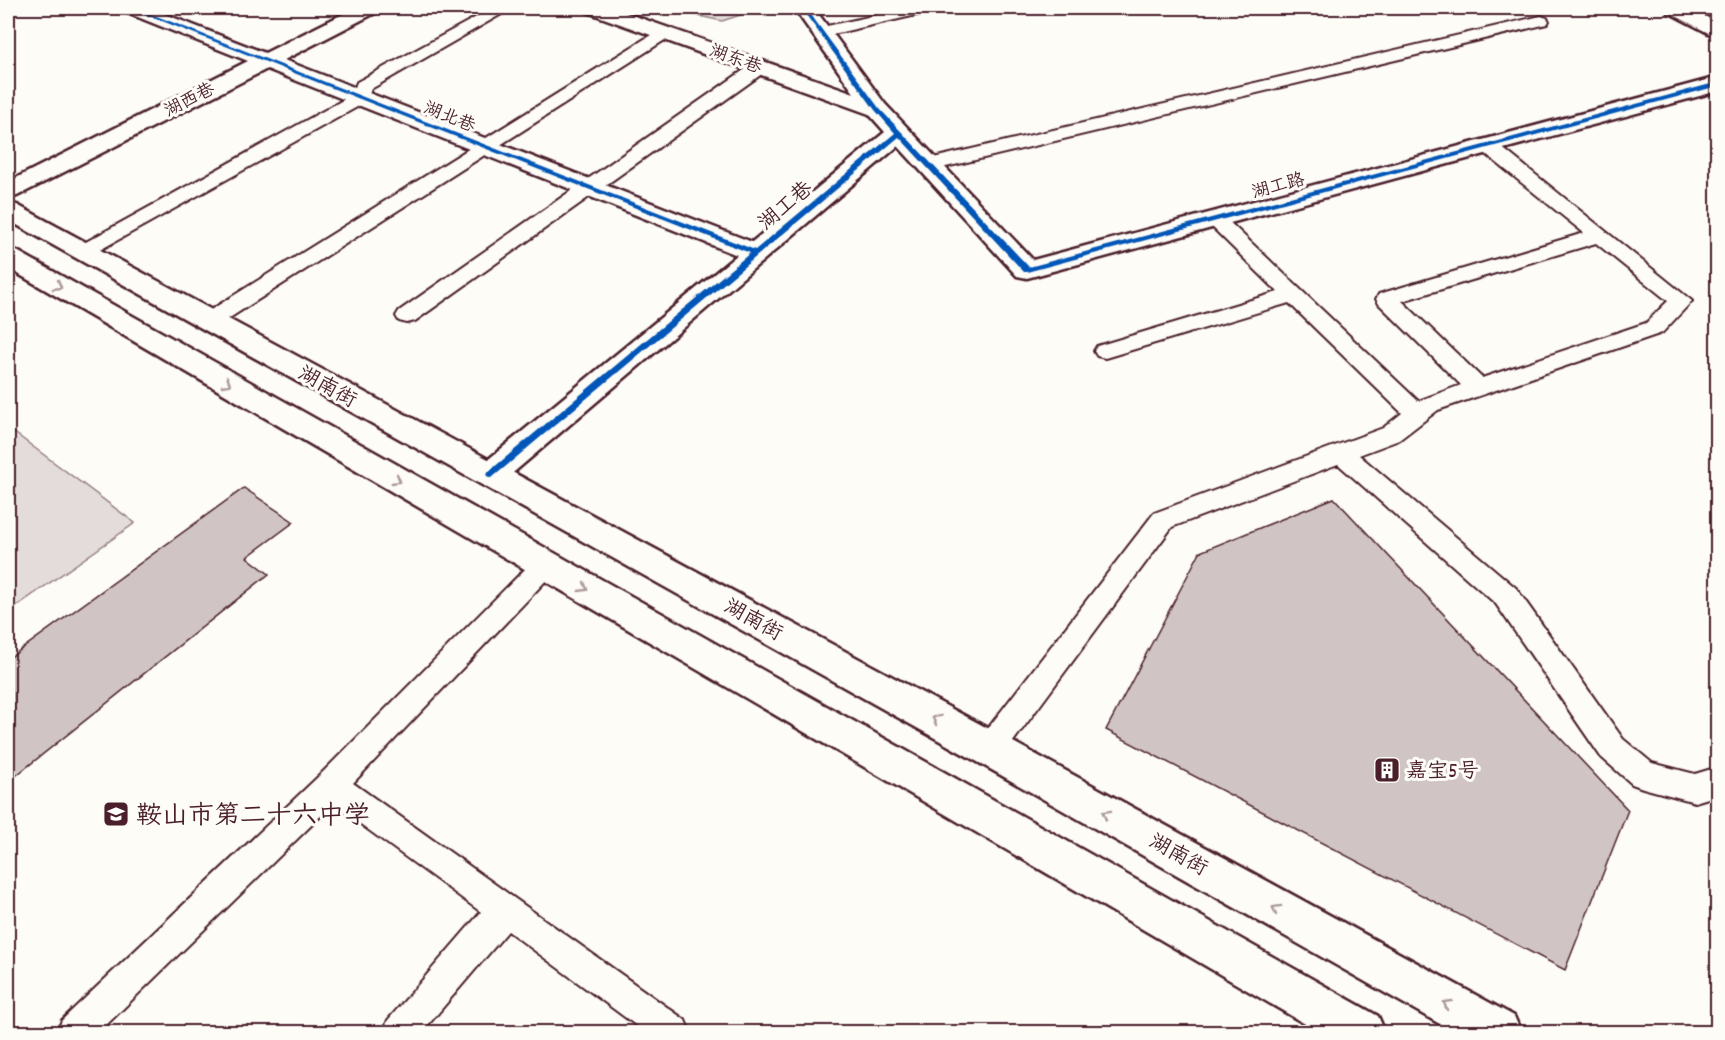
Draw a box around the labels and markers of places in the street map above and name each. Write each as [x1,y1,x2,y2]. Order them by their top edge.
building icon: 嘉宝5号 [1372,755,1402,785]
place label: 嘉宝5号 [1406,758,1479,788]
school or university icon: 鞍山市第二十六中学 [101,799,131,829]
place label: 鞍山市第二十六中学 [136,799,370,836]

